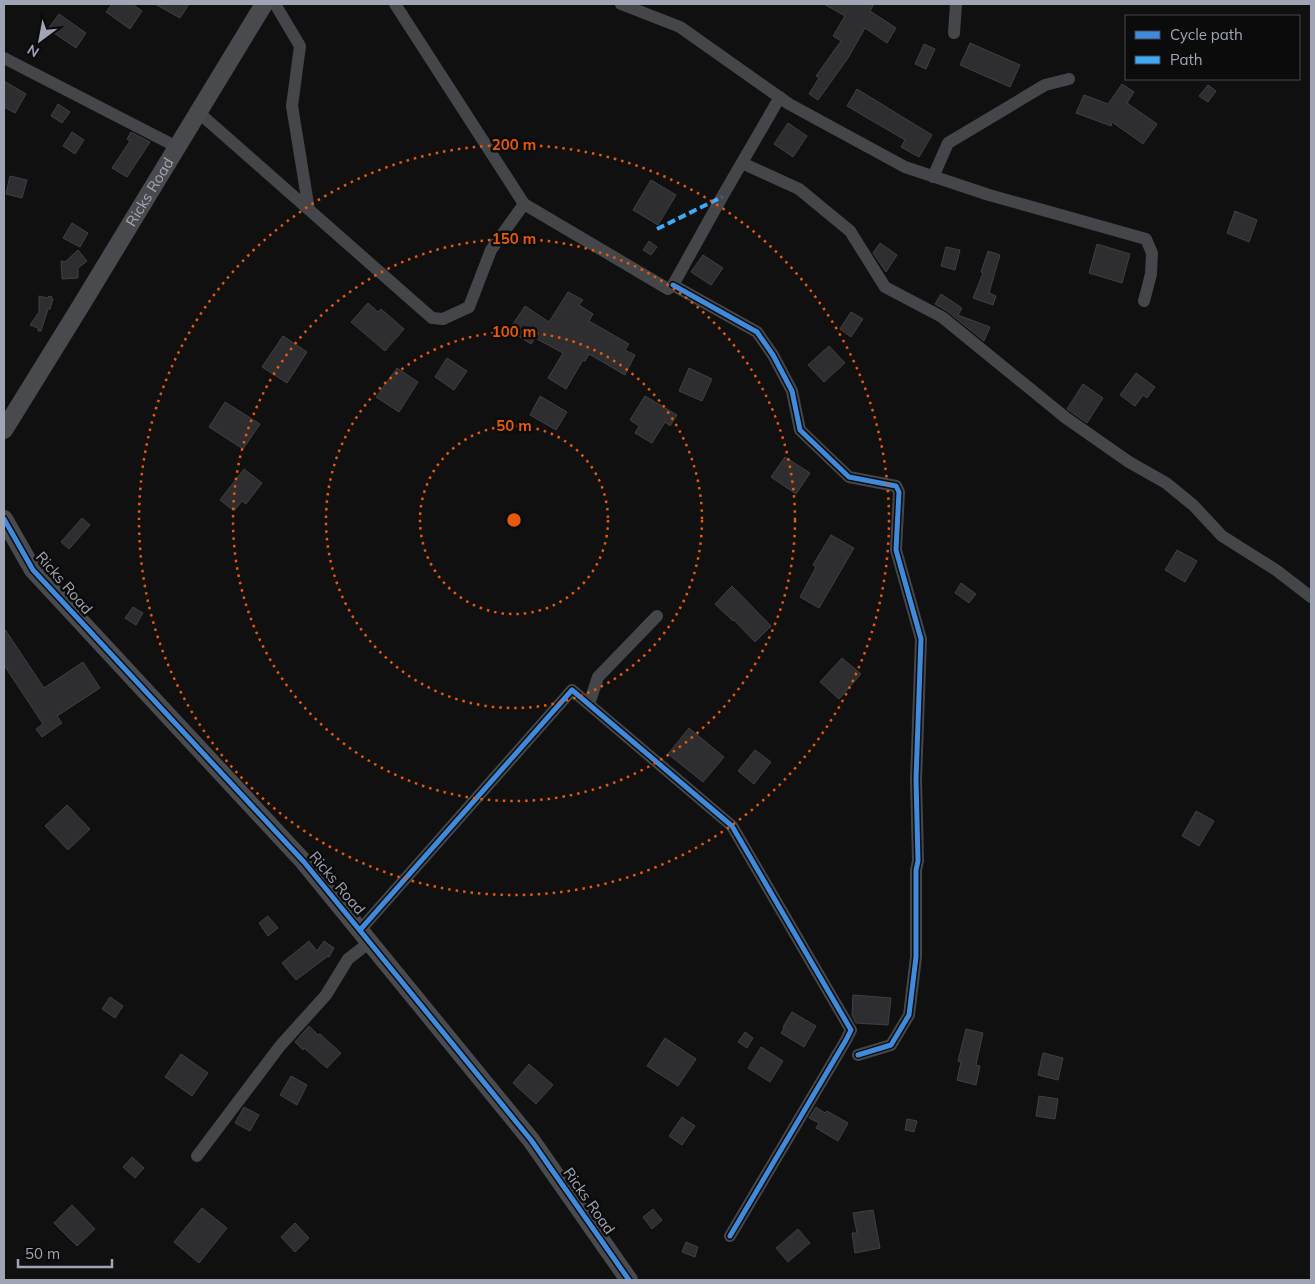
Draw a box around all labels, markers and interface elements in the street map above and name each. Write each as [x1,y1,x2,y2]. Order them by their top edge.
north arrow [15,15,65,65]
legend [1125,15,1300,80]
text: Cycle path [1170,25,1243,44]
text: N [24,41,42,61]
text: Path [1170,50,1202,69]
text: 200 m [492,135,536,154]
street label: Ricks Road [121,154,178,230]
text: 150 m [492,229,536,248]
text: 100 m [492,322,536,341]
text: 50 m [496,416,532,435]
centre of rings [505,511,523,529]
street label: Ricks Road [32,547,97,618]
street label: Ricks Road [305,847,369,918]
street label: Ricks Road [560,1164,619,1238]
scale bar [18,1236,111,1268]
text: 50 m [25,1244,60,1263]

